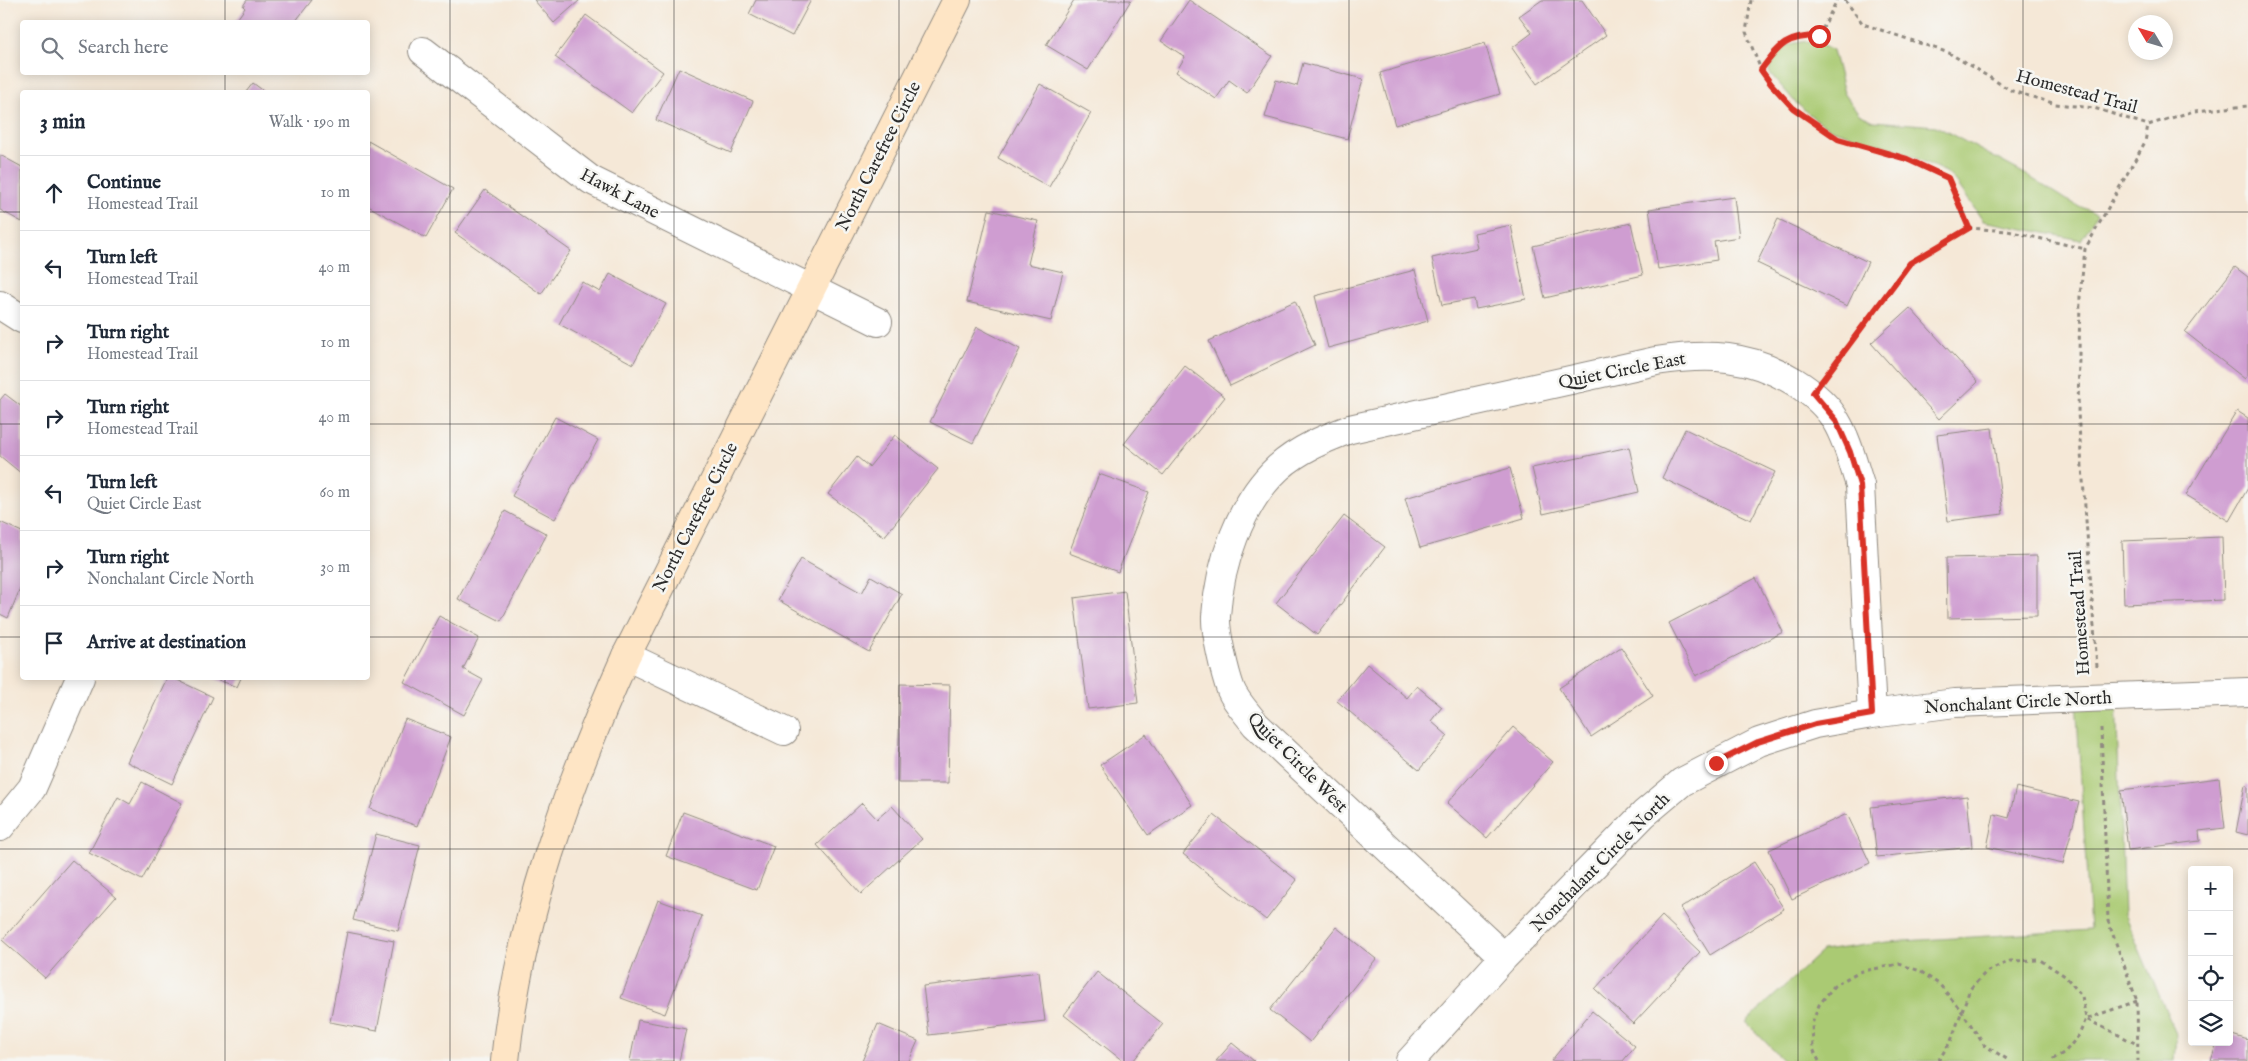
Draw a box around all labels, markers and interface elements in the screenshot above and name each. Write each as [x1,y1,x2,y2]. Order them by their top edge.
north arrow [2128,15,2173,60]
search box [20,20,370,75]
route start [1808,25,1831,48]
icon: search [38,34,66,62]
text: Search here [78,36,169,60]
street label: Homestead Trail [2013,65,2140,120]
street label: North Carefree Circle [832,78,927,235]
text: 3 min [40,109,85,136]
text: Walk · 190 m [269,113,350,133]
street label: Hawk Lane [576,164,663,225]
text: Continue [87,171,161,195]
icon: ahead [40,179,68,207]
text: 10 m [320,183,350,203]
text: Homestead Trail [87,195,198,215]
text: Turn left [87,246,158,270]
icon: left [40,254,68,282]
text: 40 m [318,258,350,278]
text: Homestead Trail [87,270,198,290]
text: Turn right [87,321,169,345]
icon: right [40,329,68,357]
text: 10 m [320,333,350,353]
text: Homestead Trail [87,345,198,365]
street label: Quiet Circle East [1557,348,1688,395]
text: Turn right [87,396,169,420]
icon: right [40,404,68,432]
text: 40 m [318,408,350,428]
text: Homestead Trail [87,420,198,440]
street label: North Carefree Circle [649,439,744,596]
text: Turn left [87,471,158,495]
icon: left [40,479,68,507]
text: 60 m [320,483,350,503]
text: Quiet Circle East [87,495,202,515]
text: Turn right [87,546,169,570]
street label: Homestead Trail [2065,550,2096,676]
icon: right [40,554,68,582]
text: 30 m [320,558,350,578]
text: Nonchalant Circle North [87,570,254,590]
icon: arrive [40,629,68,657]
text: Arrive at destination [87,631,246,655]
street label: Nonchalant Circle North [1924,687,2113,720]
street label: Quiet Circle West [1242,708,1352,818]
route end [1705,752,1728,775]
street label: Nonchalant Circle North [1527,788,1676,938]
map controls [2188,866,2233,1046]
button: + [2188,866,2233,911]
button: − [2188,911,2233,956]
button: locate [2188,956,2233,1001]
button: layers [2188,1001,2233,1046]

